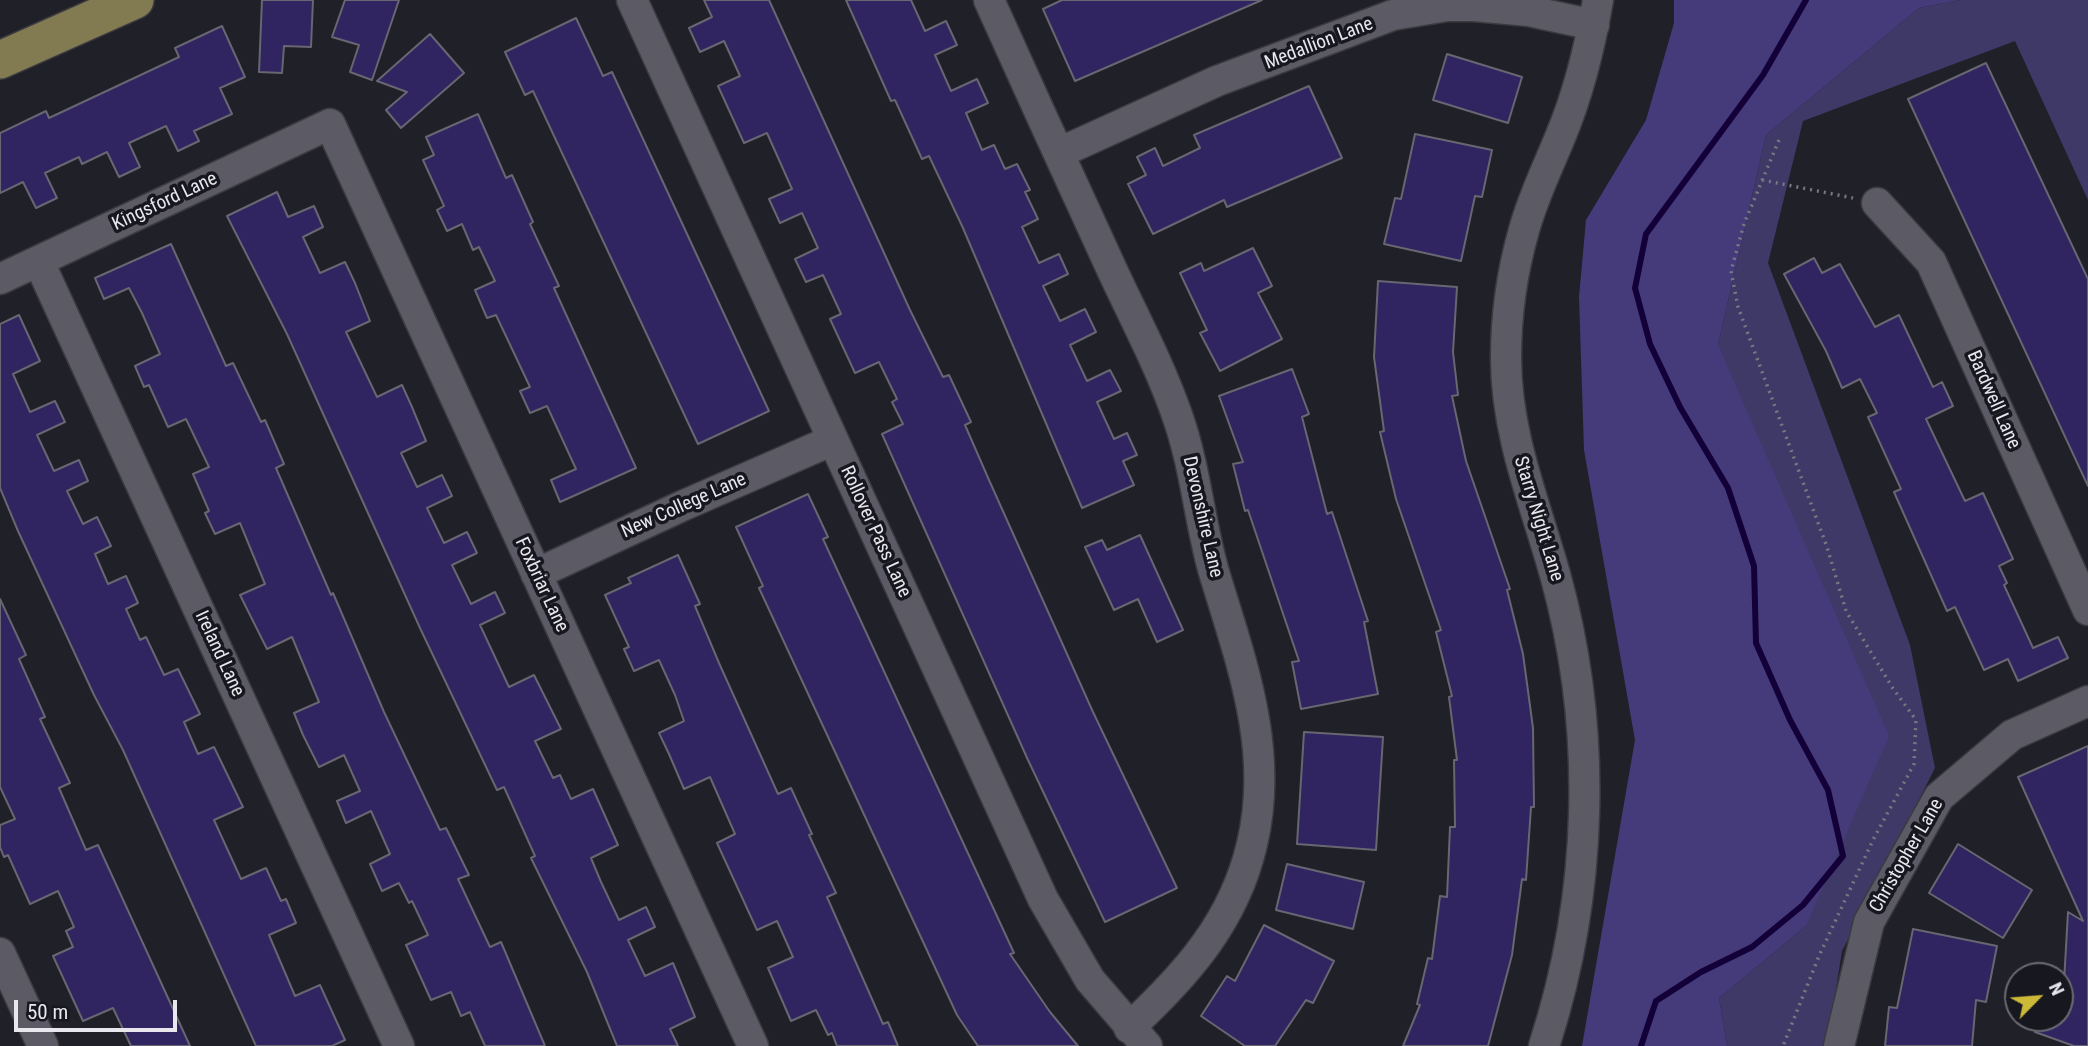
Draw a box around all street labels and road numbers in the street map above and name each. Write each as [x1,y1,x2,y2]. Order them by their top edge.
street label: Medallion Lane [1262,13,1376,75]
street label: Kingsford Lane [109,168,221,236]
street label: Bardwell Lane [1961,347,2025,453]
street label: Devonshire Lane [1177,454,1227,580]
street label: Starry Night Lane [1508,454,1568,584]
street label: Rollover Pass Lane [835,463,915,601]
street label: New College Lane [618,468,750,544]
street label: Foxbriar Lane [509,534,573,636]
street label: Ireland Lane [189,608,249,700]
street label: Christopher Lane [1865,795,1949,917]

